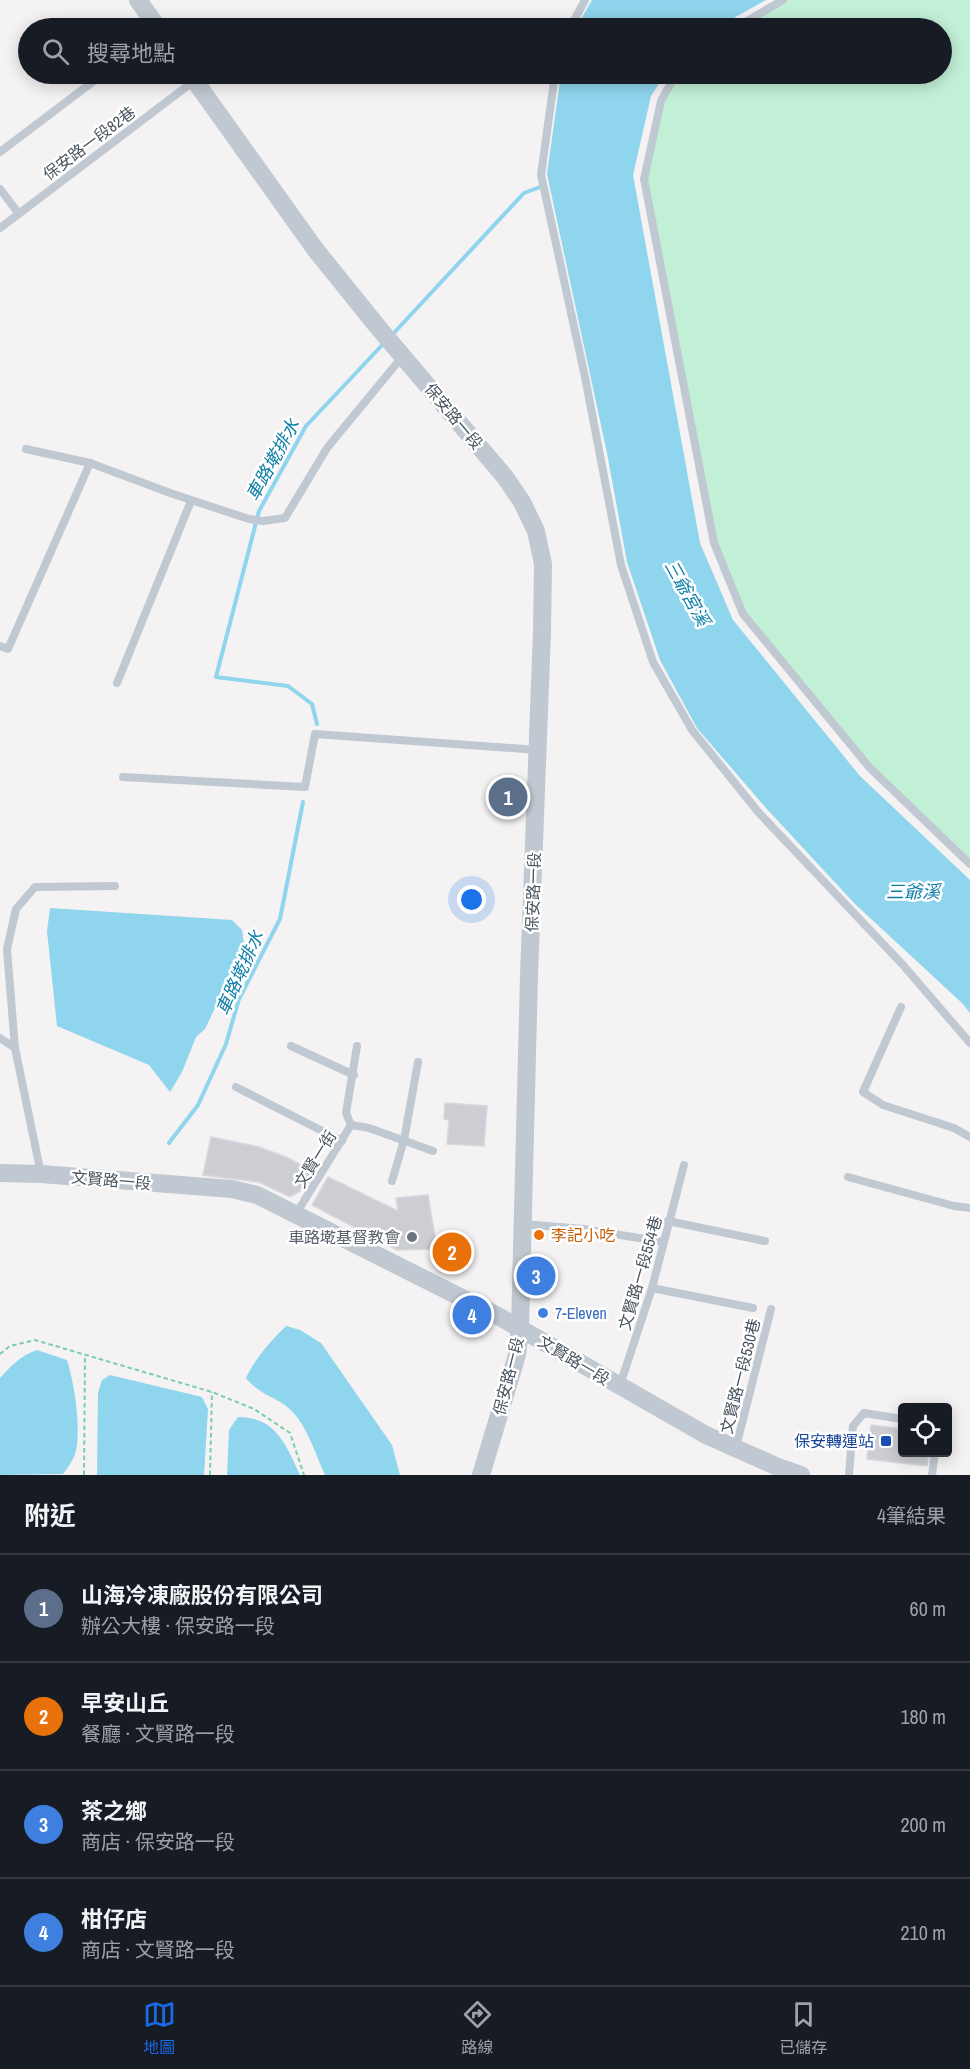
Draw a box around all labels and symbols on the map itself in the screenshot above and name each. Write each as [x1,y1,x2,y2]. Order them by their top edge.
street label: 保安路一段82巷 [38,101,140,185]
street label: 保安路一段 [420,378,488,454]
water label: 車路墘排水 [240,413,306,505]
water label: 三爺宮溪 [659,555,717,633]
pin: 1 [488,774,528,820]
street label: 保安路一段 [521,852,545,932]
water label: 三爺溪 [886,879,943,904]
your location [457,885,486,914]
water label: 車路墘排水 [210,926,270,1019]
street label: 文賢一街 [289,1126,341,1192]
street label: 文賢路一段 [70,1166,152,1194]
street label: 文賢路一段554巷 [613,1213,667,1333]
place label: 李記小吃 [551,1224,615,1246]
place label: 車路墘基督教會 [288,1226,400,1248]
marker: 李記小吃 [532,1228,546,1242]
marker: 車路墘基督教會 [405,1230,419,1244]
pin: 2 [432,1230,472,1274]
pin: 3 [516,1254,556,1298]
pin: 4 [452,1292,492,1338]
place label: 7-Eleven [555,1302,607,1324]
marker: 7-Eleven [536,1306,550,1320]
street label: 文賢路一段530巷 [715,1316,765,1436]
street label: 文賢路一段 [534,1330,614,1390]
street label: 保安路一段 [488,1335,528,1417]
place label: 保安轉運站 [794,1430,874,1452]
marker: 保安轉運站 [879,1434,893,1448]

